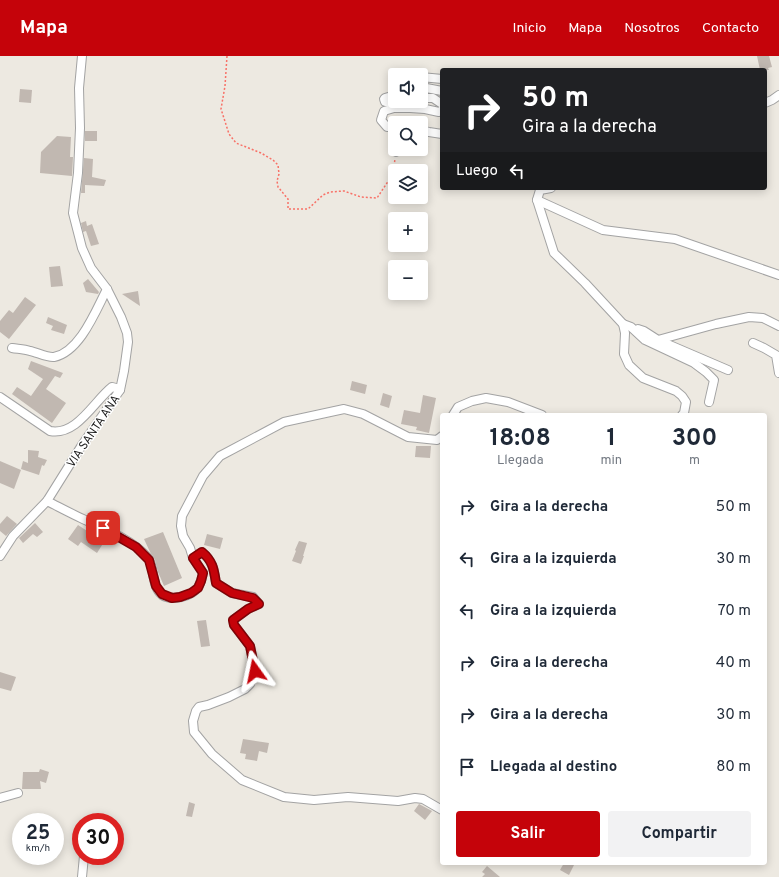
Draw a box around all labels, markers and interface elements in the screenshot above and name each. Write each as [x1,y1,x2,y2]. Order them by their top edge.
text: Mapa [20,16,68,40]
text: Inicio [513,20,546,37]
text: Mapa [568,20,602,37]
text: Nosotros [624,20,680,37]
text: Contacto [702,20,759,37]
map controls [388,68,428,300]
button: sound [388,68,428,108]
text: 50 m [522,81,589,117]
icon: right [456,84,508,136]
button: search [388,116,428,156]
text: Gira a la derecha [522,116,657,139]
icon: left [506,160,528,182]
text: Luego [456,162,498,181]
button: layers [388,164,428,204]
button: + [388,212,428,252]
button: − [388,260,428,300]
street label: VIA SANTA ANA [64,392,124,471]
text: 18:08 [490,424,551,454]
text: 1 [607,424,616,454]
text: 300 [672,424,717,454]
text: Llegada [497,453,544,469]
text: min [601,453,622,469]
text: m [689,453,700,469]
icon: right [456,496,478,518]
text: Gira a la derecha [490,498,608,517]
text: 50 m [716,498,751,517]
pin [86,511,120,545]
icon: arrive [92,517,114,539]
icon: left [456,548,478,570]
text: Gira a la izquierda [490,550,617,569]
text: 30 m [716,550,751,569]
icon: left [456,600,478,622]
text: Gira a la izquierda [490,602,617,621]
text: 70 m [718,602,751,621]
position arrow [234,650,276,692]
icon: right [456,652,478,674]
text: Gira a la derecha [490,654,608,673]
text: 40 m [716,654,751,673]
icon: right [456,704,478,726]
text: Gira a la derecha [490,706,608,725]
text: 30 m [716,706,751,725]
icon: arrive [456,756,478,778]
text: Llegada al destino [490,758,617,777]
text: 80 m [716,758,751,777]
button: Salir [456,811,600,857]
button: Compartir [608,811,751,857]
speed limit sign: 30 [72,813,124,865]
text: 25 [26,821,50,847]
text: km/h [26,842,50,855]

